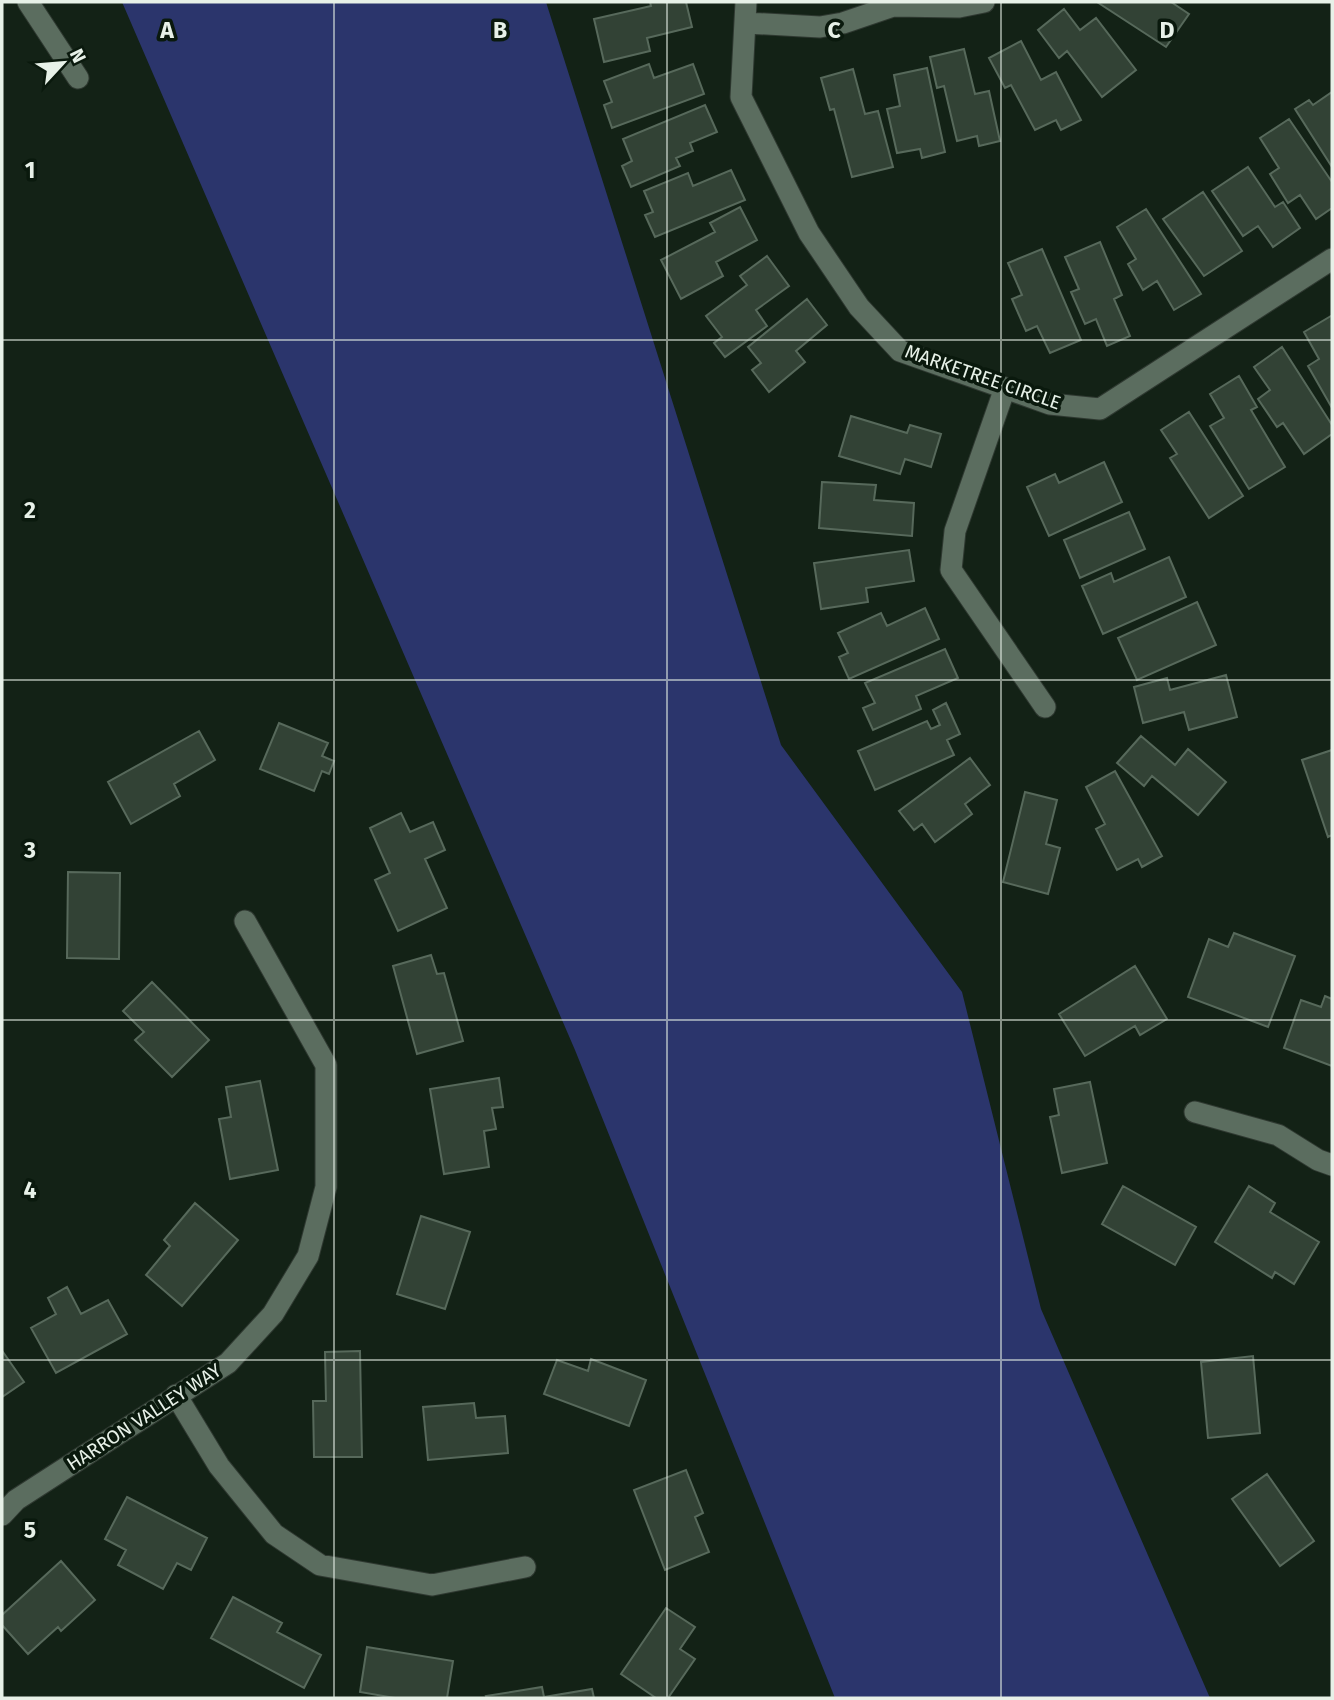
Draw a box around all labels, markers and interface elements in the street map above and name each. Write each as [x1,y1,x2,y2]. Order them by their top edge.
text: A [159,16,174,44]
text: B [493,16,507,44]
text: C [827,16,841,44]
text: D [1160,16,1175,44]
north arrow [28,28,98,98]
text: N [65,45,91,66]
text: 1 [25,156,35,184]
street label: MARKETREE CIRCLE [902,340,1064,414]
text: 2 [24,496,36,524]
text: 3 [23,836,36,864]
text: 4 [24,1176,37,1204]
street label: HARRON VALLEY WAY [62,1358,226,1476]
text: 5 [24,1516,36,1544]

